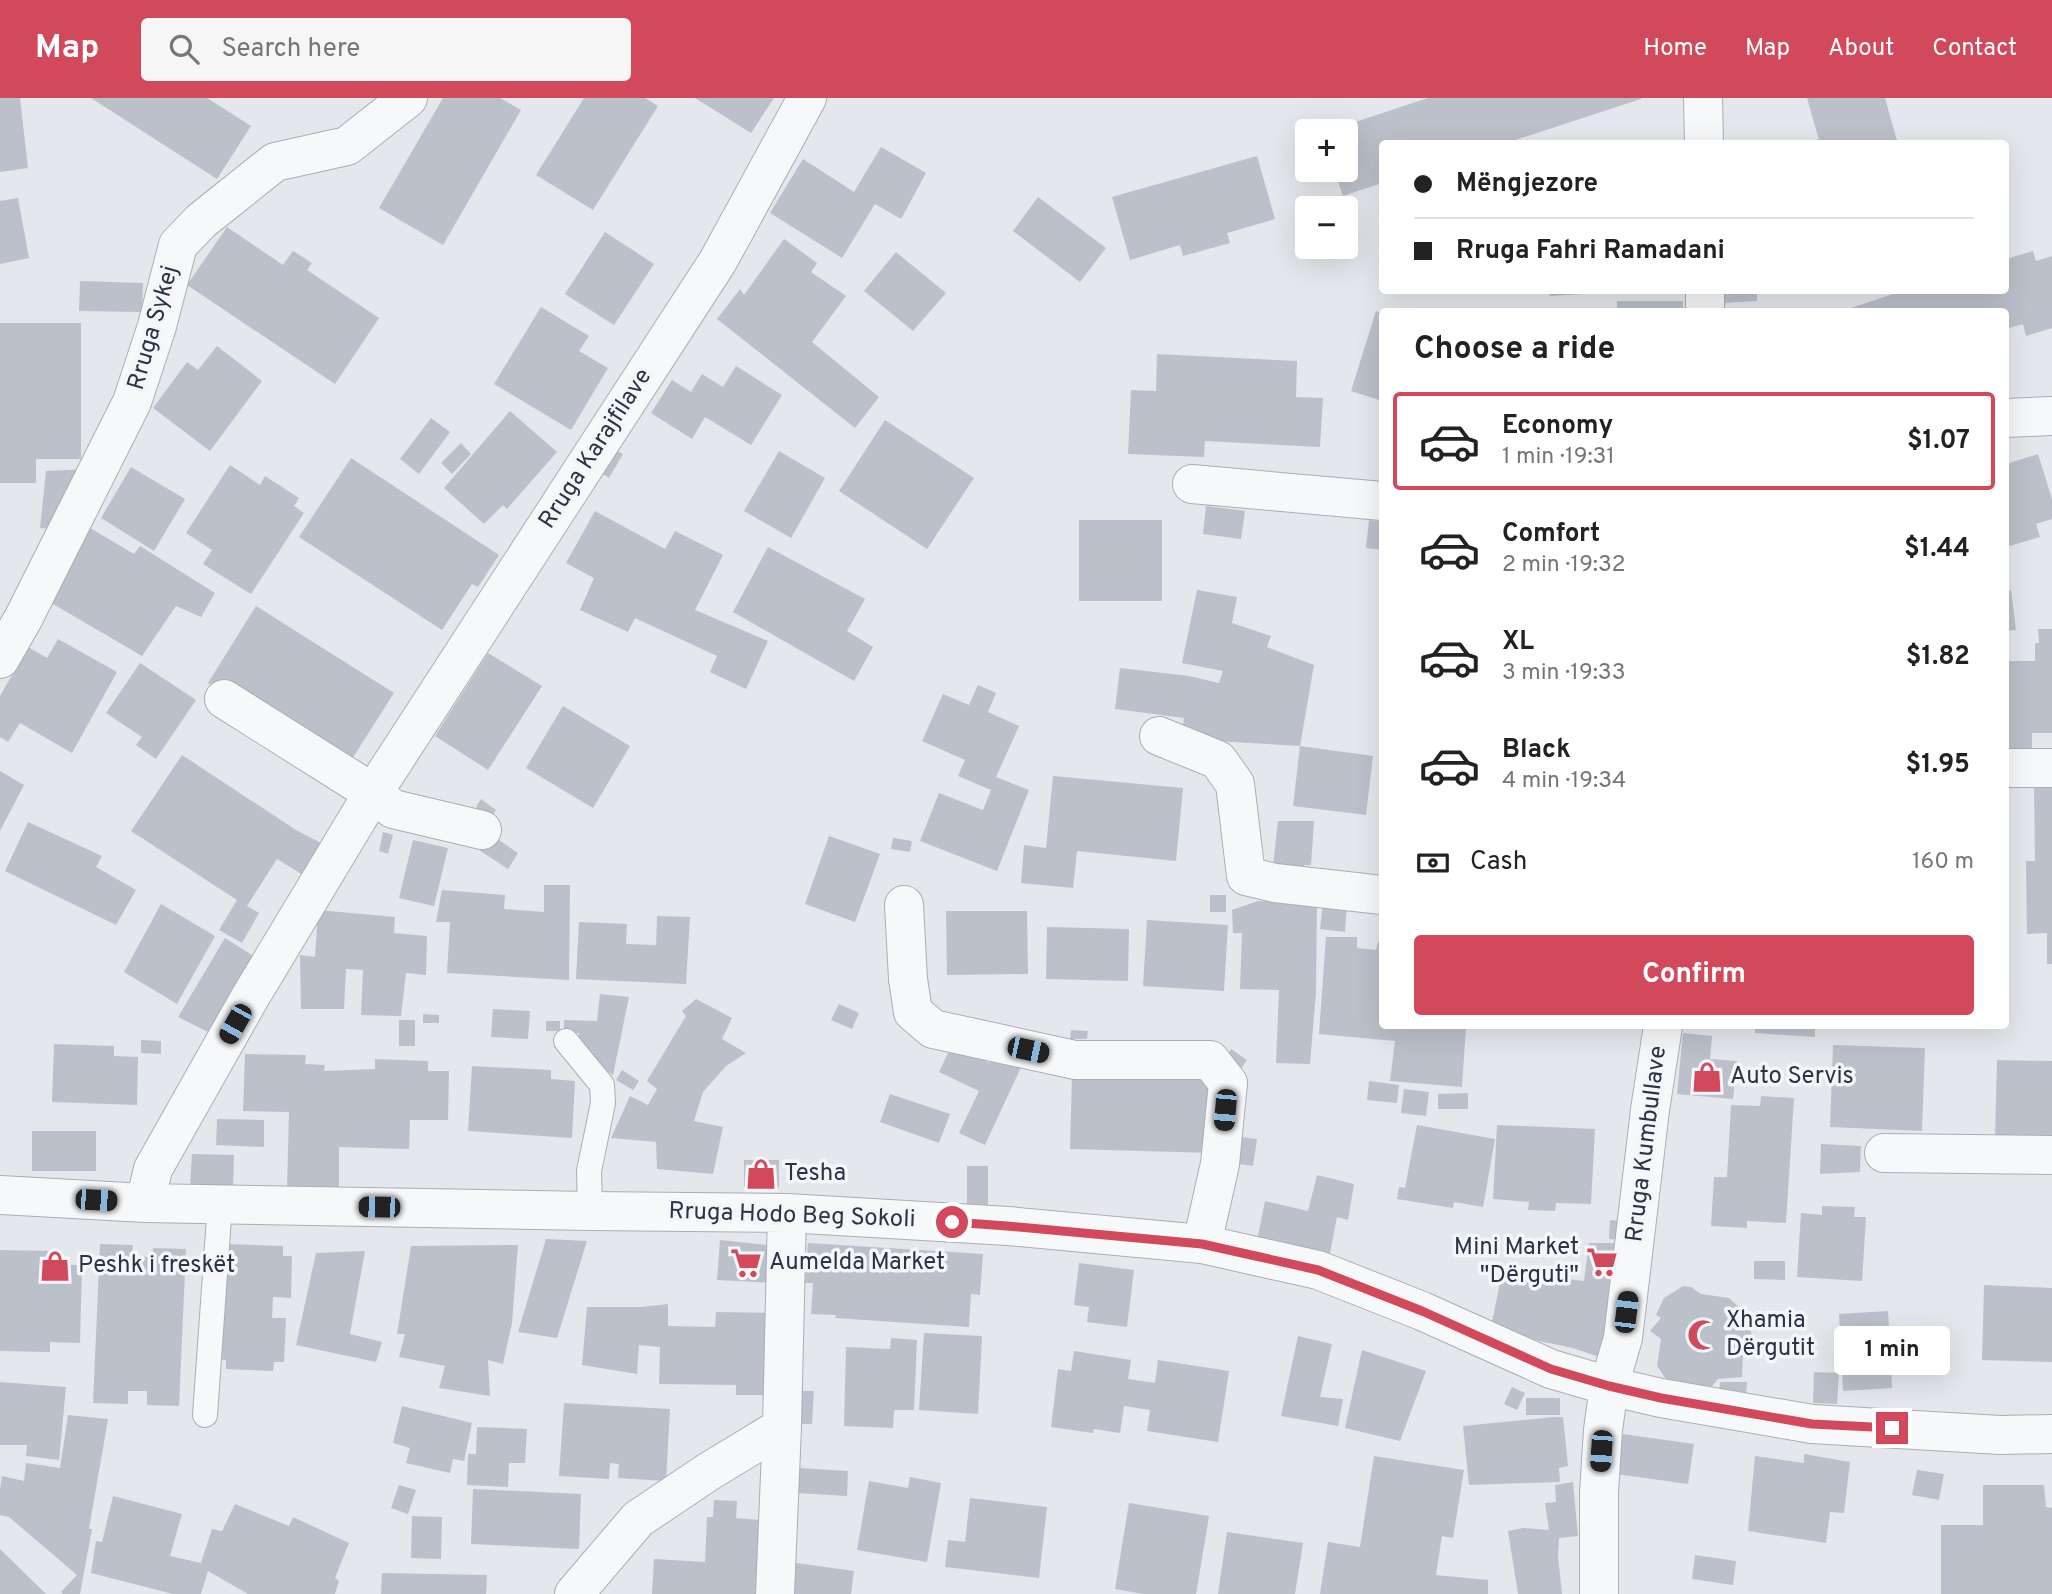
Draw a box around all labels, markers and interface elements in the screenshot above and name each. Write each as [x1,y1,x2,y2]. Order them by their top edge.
search box [141,18,631,81]
text: Map [35,28,99,70]
icon: search [165,30,203,68]
text: Search here [221,33,360,66]
text: Home [1643,34,1707,64]
text: Map [1745,34,1790,64]
text: About [1828,34,1894,64]
text: Contact [1932,34,2017,64]
map controls [1295,119,1358,259]
button: + [1295,119,1358,182]
text: Mëngjezore [1456,168,1598,201]
button: − [1295,196,1358,259]
text: Rruga Fahri Ramadani [1456,235,1725,268]
street label: Rruga Sykej [122,262,186,394]
text: Choose a ride [1414,330,1615,370]
street label: Rruga Karajfilave [533,363,659,535]
icon: car [1418,410,1481,473]
text: Economy [1502,410,1613,443]
text: $1.07 [1907,425,1970,458]
text: 1 min · 19:31 [1502,443,1615,472]
icon: car [1418,518,1481,581]
text: Comfort [1502,518,1600,551]
text: $1.44 [1904,533,1970,566]
text: 2 min · 19:32 [1502,551,1626,580]
icon: car [1418,626,1481,689]
text: XL [1502,626,1534,659]
text: $1.82 [1906,641,1970,674]
text: 3 min · 19:33 [1502,659,1626,688]
icon: car [1418,734,1481,797]
text: Black [1502,734,1571,767]
text: $1.95 [1906,749,1970,782]
text: 4 min · 19:34 [1502,767,1626,796]
icon: cash [1414,844,1452,882]
text: Cash [1470,846,1527,879]
text: 160 m [1912,848,1974,877]
button: Confirm [1414,935,1974,1015]
car [216,1001,255,1047]
car [1006,1035,1051,1065]
street label: Rruga Kumbullave [1620,1044,1674,1244]
shop icon: Auto Servis [1690,1060,1724,1094]
place label: Auto Servis [1730,1062,1854,1092]
car [1213,1088,1238,1132]
shop icon: Tesha [744,1157,778,1191]
place label: Tesha [784,1159,846,1189]
car [75,1188,118,1212]
car [358,1196,401,1218]
street label: Rruga Hodo Beg Sokoli [668,1197,916,1235]
route start [936,1206,968,1238]
place label: Mini Market "Dërguti" [1454,1233,1579,1291]
supermarket icon: Mini Market "Dërguti" [1585,1245,1619,1279]
supermarket icon: Aumelda Market [729,1246,763,1280]
place label: Aumelda Market [769,1248,945,1278]
shop icon: Peshk i freskët [38,1249,72,1283]
place label: Peshk i freskët [78,1251,235,1281]
car [1614,1290,1639,1334]
place label: Xhamia Dërgutit [1726,1306,1815,1364]
mosque icon: Xhamia Dërgutit [1686,1318,1720,1352]
callout: 1 min [1834,1326,1950,1376]
text: 1 min [1864,1336,1920,1365]
route end [1876,1412,1908,1444]
car [1590,1429,1613,1473]

